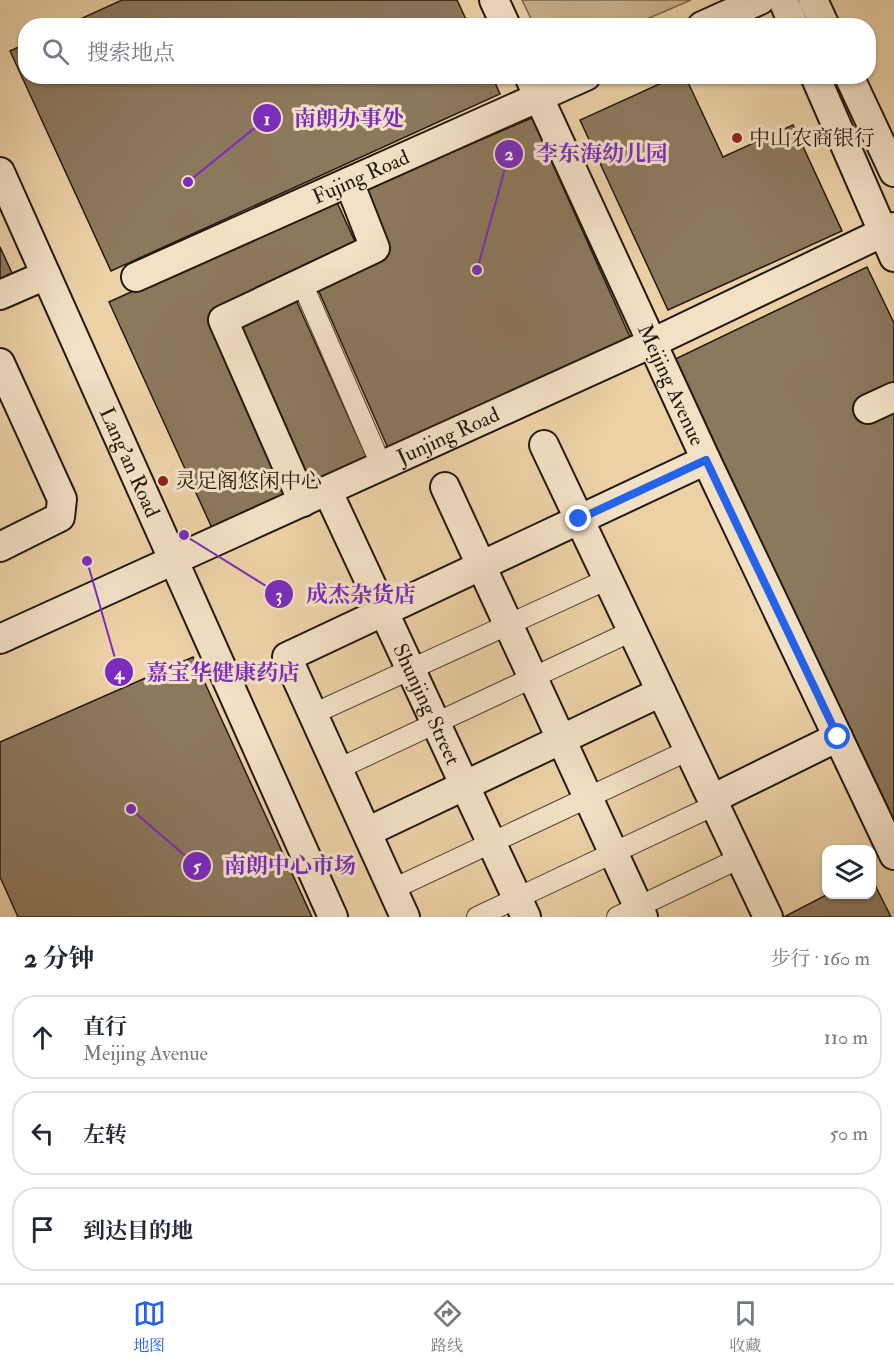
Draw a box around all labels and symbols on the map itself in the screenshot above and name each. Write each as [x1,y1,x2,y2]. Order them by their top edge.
callout: 南朗办事处 [252,98,416,138]
text: 南朗办事处 [294,105,404,133]
text: 1 [264,108,270,131]
place label: 中山农商银行 [749,125,875,152]
marker: 中山农商银行 [730,131,744,145]
callout: 李东海幼儿园 [494,134,680,174]
text: 李东海幼儿园 [536,140,668,168]
street label: Fujing Road [308,143,414,210]
text: 2 [504,143,514,166]
street label: Meijing Avenue [632,320,711,450]
street label: Junjing Road [392,400,504,471]
street label: Lang'an Road [93,403,166,522]
place label: 灵足阁悠闲中心 [175,468,322,495]
marker: 灵足阁悠闲中心 [156,474,170,488]
route end [565,505,591,531]
callout: 成杰杂货店 [264,574,428,614]
text: 成杰杂货店 [306,581,416,609]
text: 3 [276,584,283,607]
street label: Shunjing Street [387,639,467,769]
callout: 嘉宝华健康药店 [104,652,312,692]
text: 嘉宝华健康药店 [146,659,300,687]
text: 4 [113,662,125,685]
route start [824,723,850,749]
callout: 南朗中心市场 [182,846,368,886]
text: 南朗中心市场 [224,852,356,880]
text: 5 [193,855,202,878]

